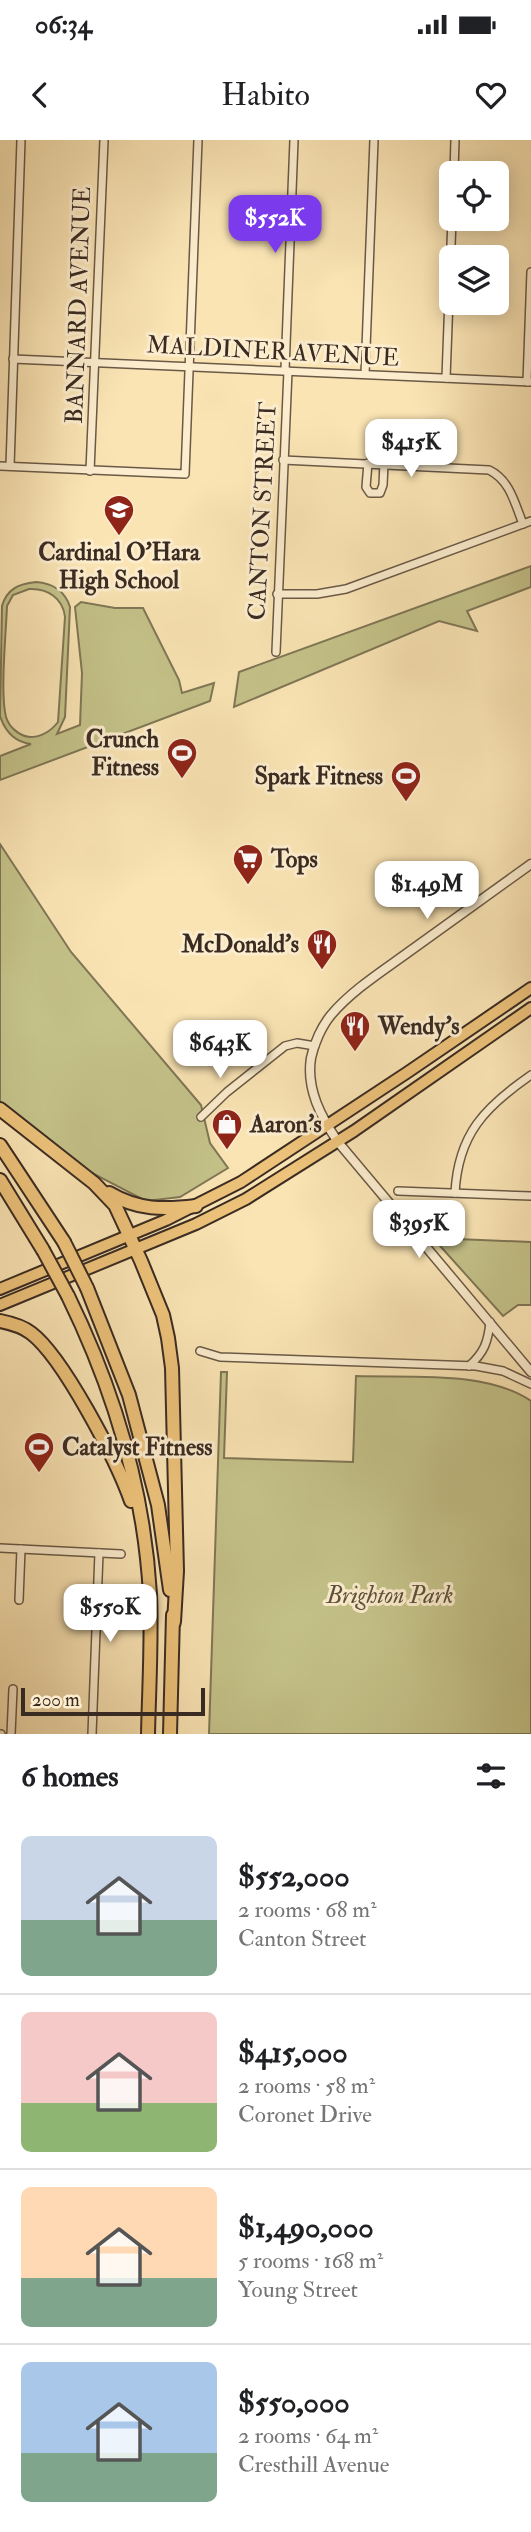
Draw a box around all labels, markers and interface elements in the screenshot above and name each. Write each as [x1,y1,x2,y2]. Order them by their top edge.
text: 06:34 [35,9,92,41]
text: Habito [221,75,310,115]
icon: back [21,76,59,114]
icon: heart [472,76,510,114]
map controls [439,161,509,315]
button: locate [439,161,509,231]
street label: BANNARD AVENUE [59,186,98,424]
pin: $552K [226,195,324,255]
text: $552K [245,203,305,232]
button: layers [439,245,509,315]
street label: MALDINER AVENUE [146,329,400,374]
street label: CANTON STREET [241,401,284,621]
pin: $415K [362,420,460,479]
text: $415K [381,427,441,456]
school or university icon: Cardinal O'Hara High School [102,493,136,537]
place label: Cardinal O'Hara High School [38,537,201,596]
place label: Crunch Fitness [86,724,159,783]
sports icon: Crunch Fitness [165,736,199,780]
sports icon: Spark Fitness [389,759,423,803]
place label: Spark Fitness [255,761,383,792]
supermarket icon: Tops [231,842,265,886]
place label: Tops [270,844,318,875]
pin: $1.49M [370,862,484,921]
text: $1.49M [391,869,463,898]
restaurant icon: McDonald's [305,927,339,971]
place label: McDonald's [180,929,299,960]
restaurant icon: Wendy's [338,1009,372,1053]
place label: Wendy's [377,1011,459,1042]
pin: $643K [171,1020,269,1080]
text: $643K [189,1028,251,1057]
shop icon: Aaron's [210,1107,244,1151]
place label: Aaron's [249,1109,322,1140]
pin: $395K [370,1200,468,1260]
text: $395K [389,1208,449,1237]
sports icon: Catalyst Fitness [22,1430,56,1474]
place label: Catalyst Fitness [62,1432,212,1463]
park label: Brighton Park [325,1580,454,1611]
pin: $550K [61,1584,159,1644]
text: $550K [80,1592,140,1621]
scale bar [21,1685,205,1717]
text: 200 m [32,1688,80,1712]
icon: filters [472,1757,510,1795]
text: 6 homes [21,1758,119,1795]
text: $552,000 [238,1858,350,1895]
icon: home [77,1864,161,1948]
text: 2 rooms · 68 m² [238,1895,377,1924]
text: Canton Street [238,1924,367,1953]
text: $415,000 [238,2034,348,2071]
icon: home [77,2040,161,2124]
text: 2 rooms · 58 m² [238,2071,375,2100]
text: Coronet Drive [238,2100,372,2129]
text: $1,490,000 [238,2209,374,2246]
icon: home [77,2215,161,2299]
text: 5 rooms · 168 m² [238,2246,383,2275]
text: Young Street [238,2275,358,2304]
text: $550,000 [238,2384,350,2421]
icon: home [77,2390,161,2474]
text: 2 rooms · 64 m² [238,2421,378,2450]
text: Cresthill Avenue [238,2450,389,2479]

